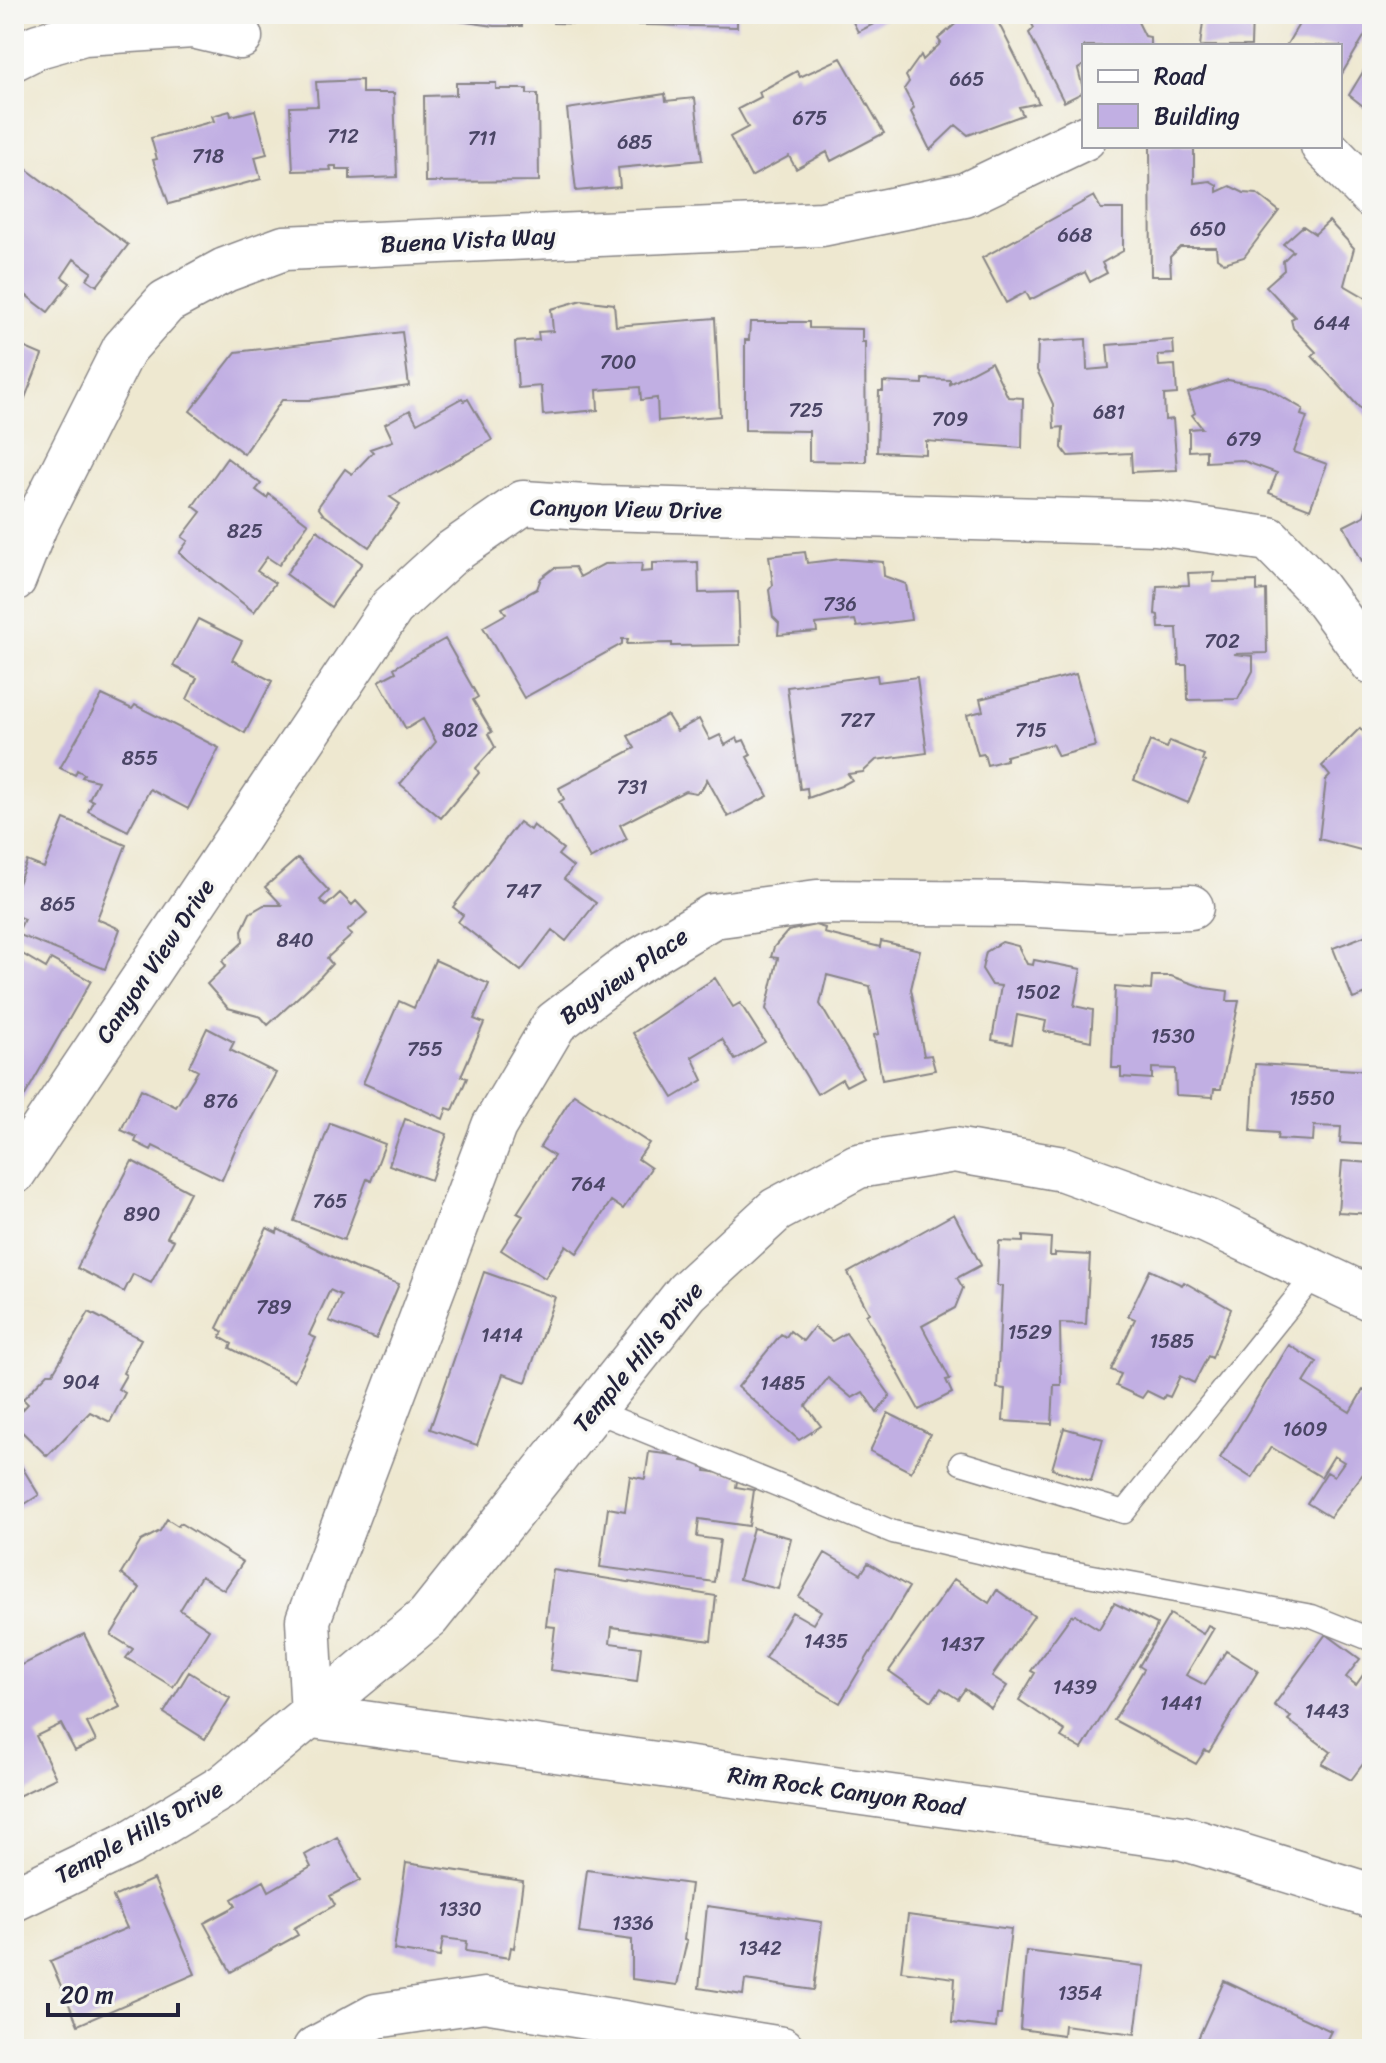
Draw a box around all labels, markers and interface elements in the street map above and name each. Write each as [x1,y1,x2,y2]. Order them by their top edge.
legend [1082,44,1342,148]
text: Road [1154,55,1208,97]
house number: 665 [950,62,984,97]
text: Building [1154,95,1240,137]
house number: 675 [793,101,828,136]
house number: 712 [327,119,359,154]
house number: 711 [468,121,496,156]
house number: 685 [617,125,653,160]
house number: 718 [192,139,224,174]
house number: 650 [1190,212,1226,247]
street label: Buena Vista Way [379,214,557,266]
house number: 668 [1058,218,1092,253]
house number: 644 [1314,306,1350,341]
house number: 700 [600,345,636,380]
house number: 725 [788,393,824,428]
house number: 681 [1093,395,1125,430]
house number: 709 [932,402,968,437]
house number: 679 [1226,422,1262,457]
street label: Canyon View Drive [530,486,723,532]
house number: 825 [227,514,263,549]
house number: 736 [823,587,857,622]
house number: 702 [1204,624,1240,659]
house number: 727 [840,703,876,738]
house number: 802 [442,713,479,748]
house number: 715 [1015,713,1047,748]
house number: 855 [122,741,158,776]
house number: 731 [617,770,647,805]
street label: Canyon View Drive [84,869,226,1052]
house number: 747 [505,874,542,909]
house number: 865 [40,887,76,922]
street label: Bayview Place [551,916,697,1036]
house number: 840 [276,923,314,958]
house number: 1502 [1016,975,1061,1010]
house number: 1530 [1151,1019,1195,1054]
house number: 755 [407,1032,443,1067]
house number: 1550 [1289,1081,1335,1116]
house number: 876 [204,1084,238,1119]
house number: 764 [570,1167,606,1202]
house number: 765 [313,1184,348,1219]
house number: 890 [124,1197,160,1232]
street label: Temple Hills Drive [562,1272,714,1442]
house number: 789 [256,1290,292,1325]
house number: 1529 [1008,1315,1052,1350]
house number: 1414 [481,1318,523,1353]
house number: 1585 [1149,1324,1195,1359]
house number: 904 [62,1365,100,1400]
house number: 1485 [760,1366,806,1401]
house number: 1609 [1283,1412,1327,1447]
house number: 1435 [804,1624,848,1659]
house number: 1437 [940,1627,985,1662]
house number: 1439 [1053,1670,1097,1705]
house number: 1441 [1160,1686,1202,1721]
house number: 1443 [1305,1694,1349,1729]
street label: Rim Rock Canyon Road [725,1754,969,1829]
street label: Temple Hills Drive [47,1768,231,1896]
house number: 1330 [438,1892,482,1927]
house number: 1336 [612,1906,654,1941]
house number: 1342 [738,1931,782,1966]
scale bar [48,1967,178,2017]
text: 20 m [60,1974,114,2016]
house number: 1354 [1058,1976,1102,2011]

